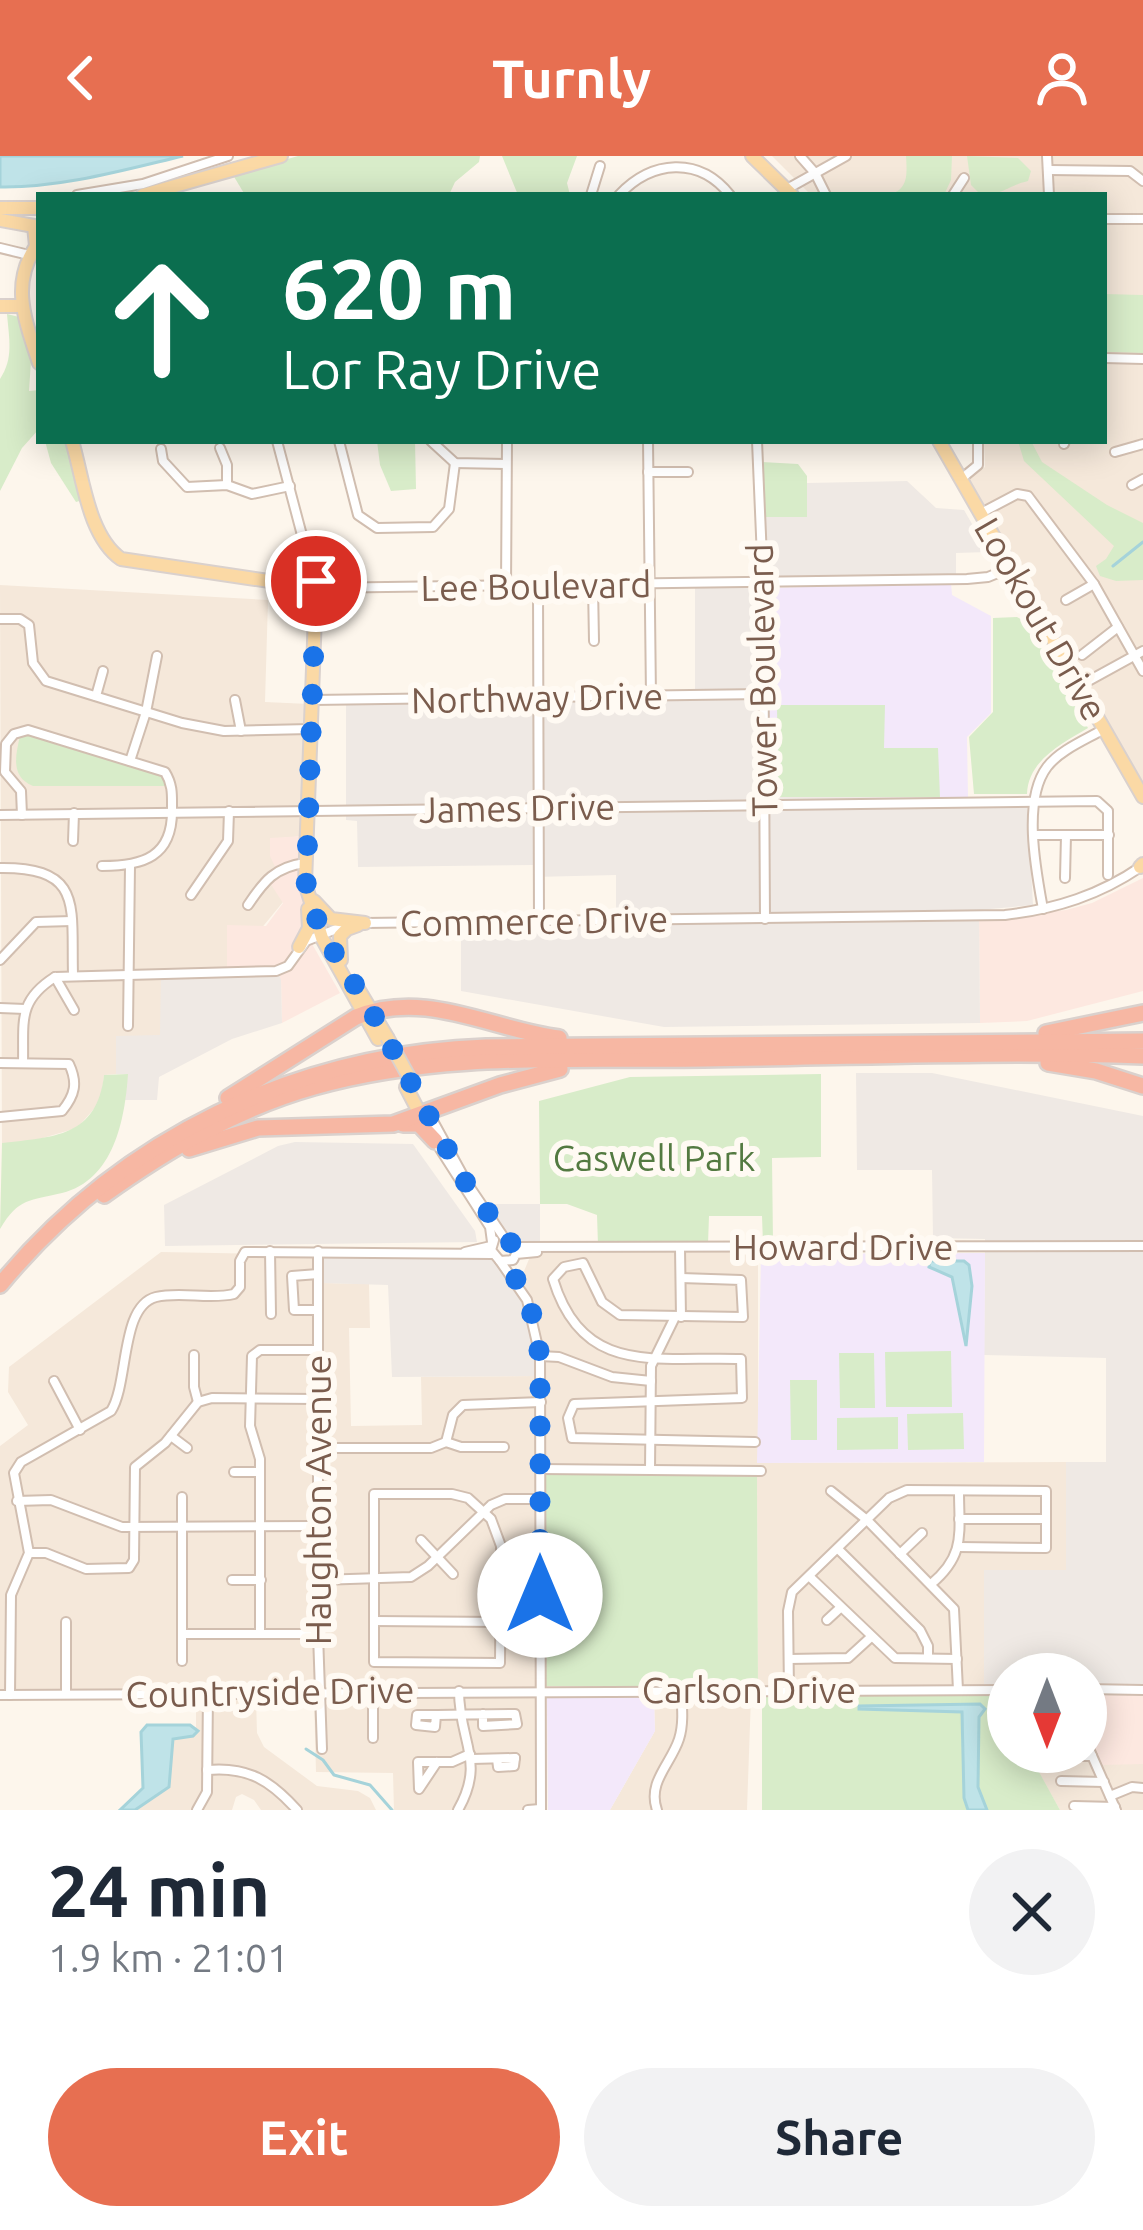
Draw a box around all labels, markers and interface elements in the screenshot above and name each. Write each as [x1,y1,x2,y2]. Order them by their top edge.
icon: back [48,45,114,111]
icon: person [1029,45,1095,111]
text: Turnly [492,48,651,108]
icon: ahead [84,240,240,396]
text: 620 m [282,241,516,335]
text: Lor Ray Drive [282,339,601,399]
street label: Lookout Drive [967,510,1116,727]
pin [265,530,367,632]
street label: Tower Boulevard [739,543,784,817]
icon: arrive [283,548,349,614]
street label: Lee Boulevard [420,563,652,608]
street label: Northway Drive [411,675,663,720]
street label: James Drive [419,785,615,830]
street label: Commerce Drive [399,898,669,943]
park label: Caswell Park [553,1137,755,1178]
street label: Howard Drive [733,1226,953,1267]
street label: Haughton Avenue [297,1355,338,1645]
position arrow [477,1532,603,1658]
north arrow [987,1653,1107,1773]
map controls [987,1653,1107,1773]
street label: Countryside Drive [125,1668,415,1715]
street label: Carlson Drive [642,1669,856,1710]
button: close [969,1849,1095,1975]
text: 24 min [48,1850,270,1931]
text: 1.9 km · 21:01 [48,1936,289,1979]
button: Exit [48,2068,560,2206]
button: Share [584,2068,1095,2206]

